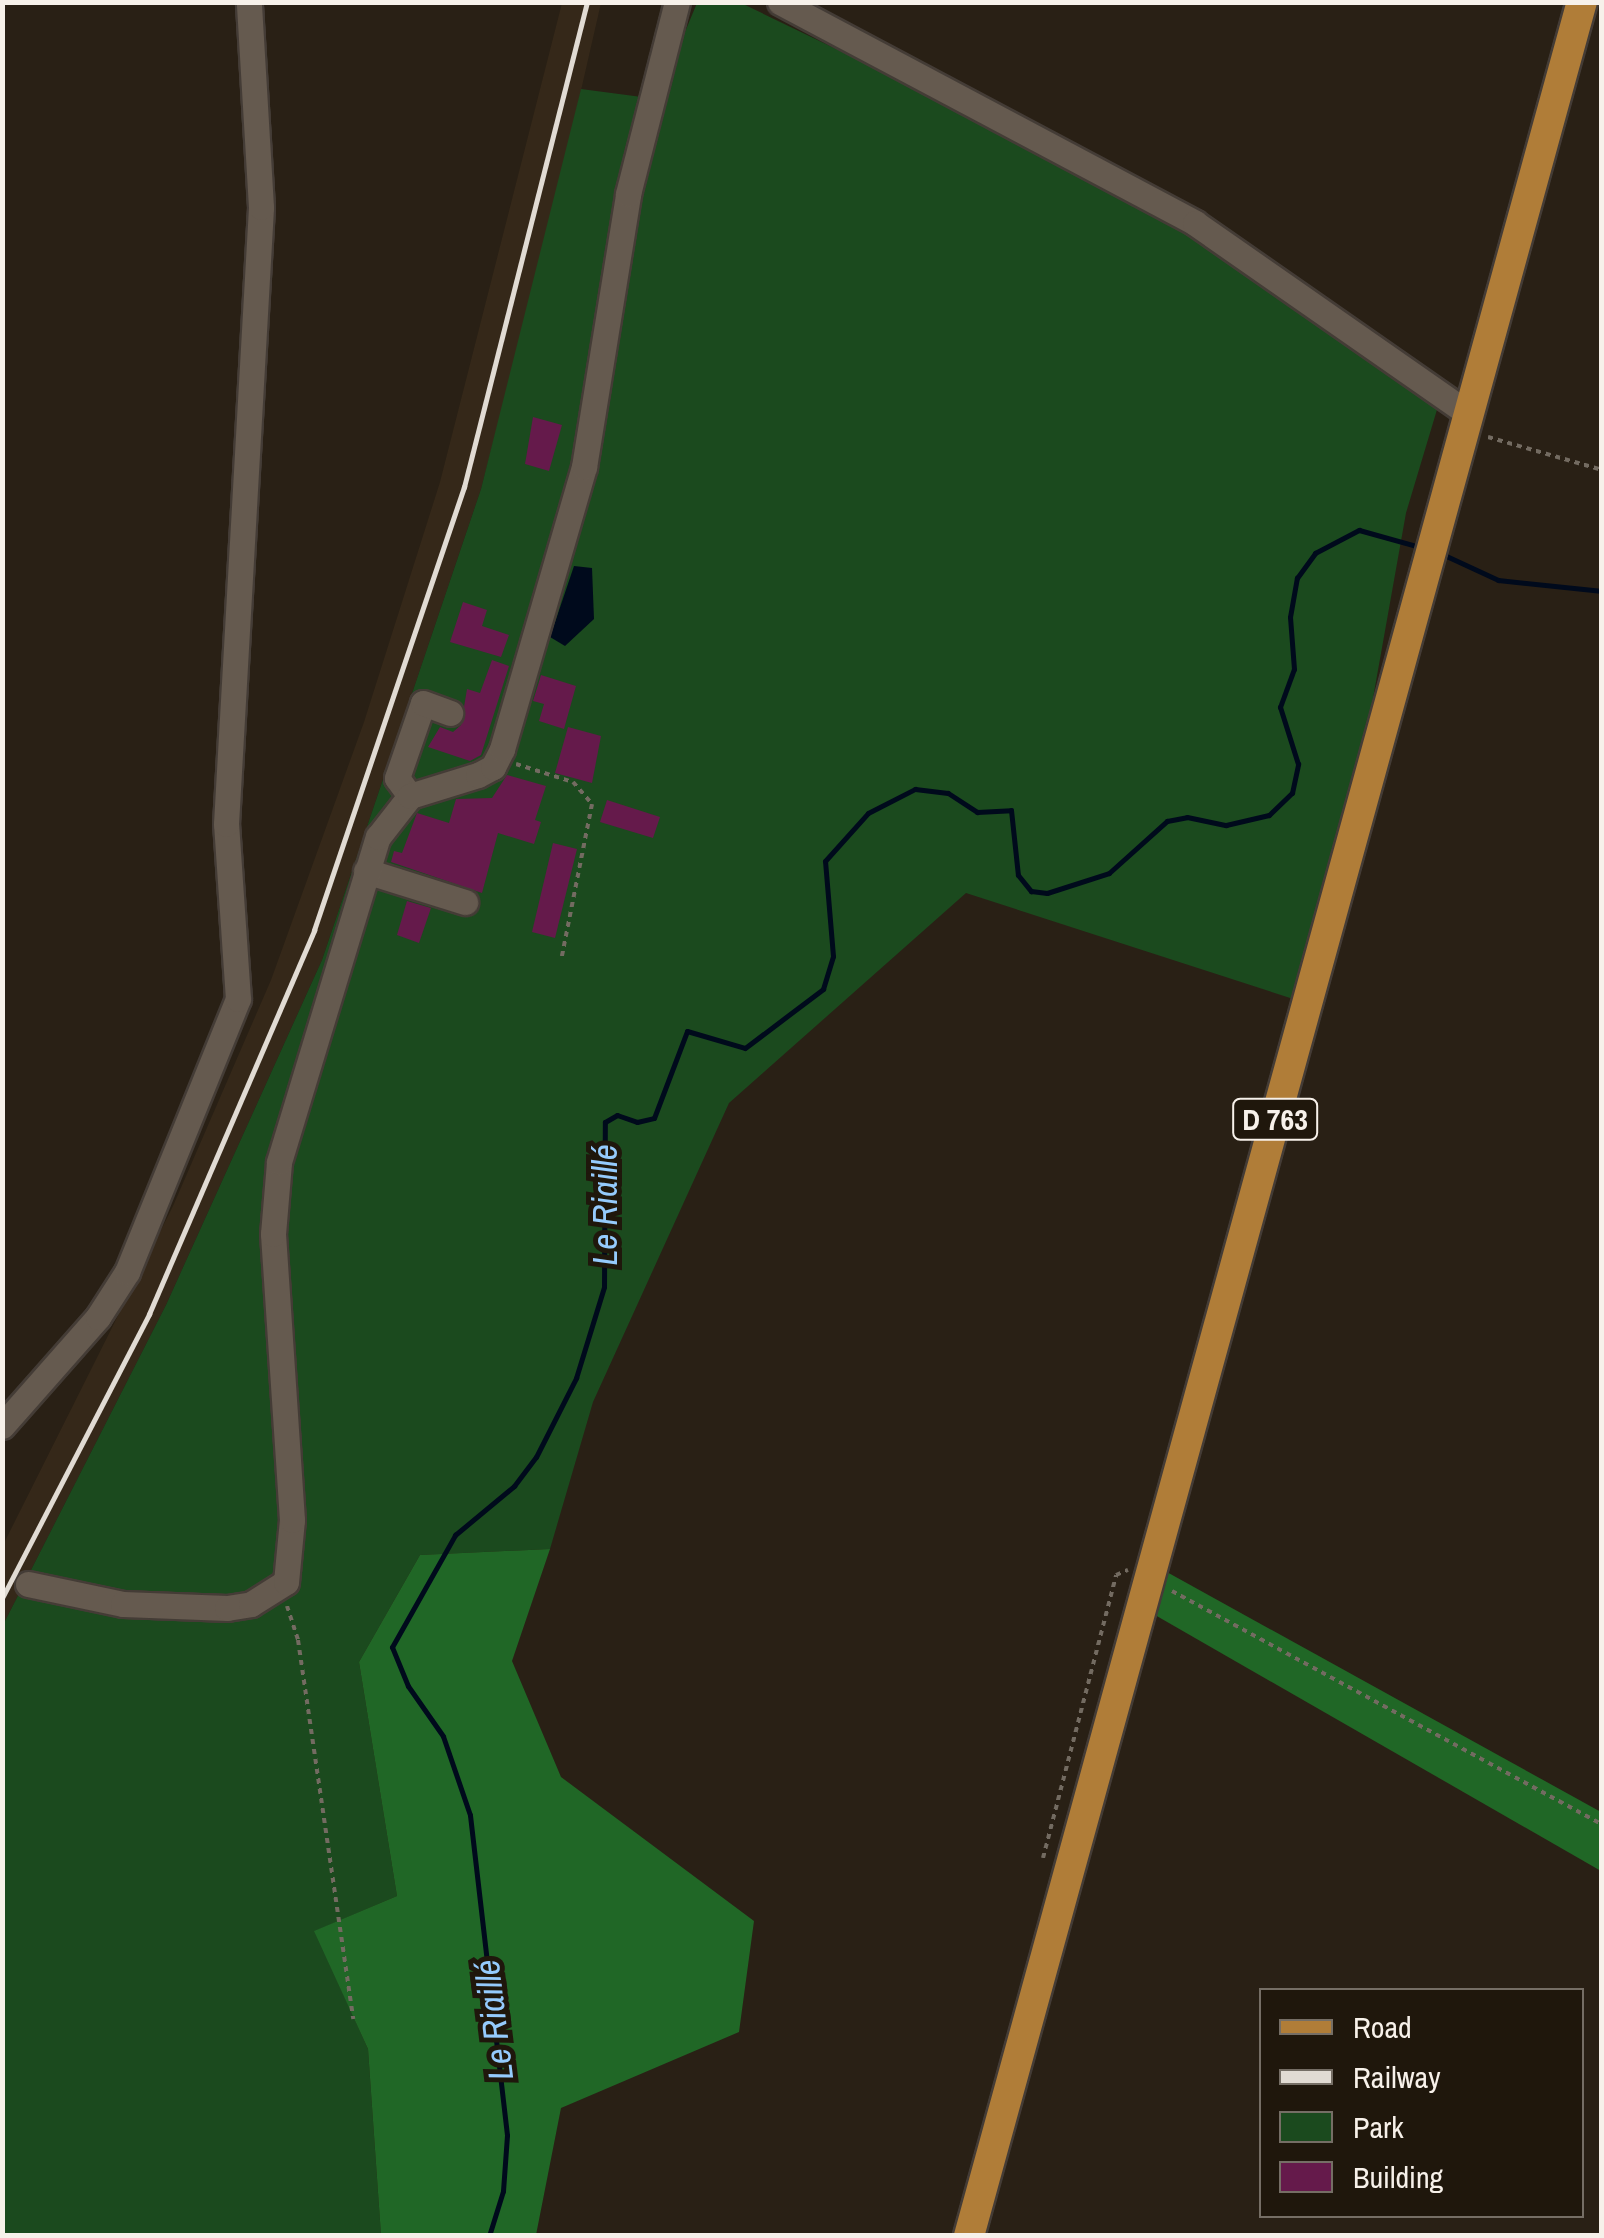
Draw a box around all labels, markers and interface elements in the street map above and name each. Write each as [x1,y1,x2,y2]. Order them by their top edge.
road number: D 763 [1230,1094,1320,1144]
water label: Le Riaillé [584,1144,626,1266]
water label: Le Riaillé [466,1957,522,2083]
legend [1259,1988,1584,2218]
text: Road [1353,2007,1412,2047]
text: Railway [1353,2057,1440,2097]
text: Park [1353,2107,1404,2147]
text: Building [1353,2157,1443,2197]

